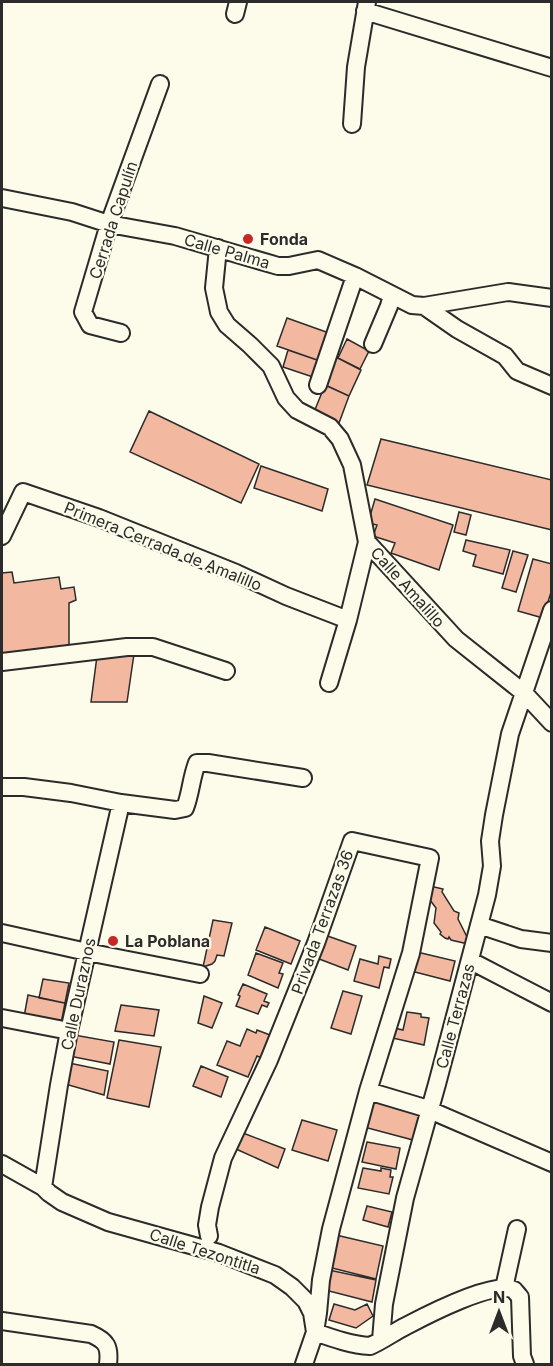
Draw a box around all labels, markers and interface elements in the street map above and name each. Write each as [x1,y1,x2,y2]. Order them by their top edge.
street label: Cerrada Capulín [85,159,141,281]
street label: Calle Palma [182,229,272,273]
place label: Fonda [260,229,308,249]
marker: Fonda [241,232,255,246]
street label: Primera Cerrada de Amalillo [61,497,265,595]
street label: Calle Amalillo [367,543,449,631]
street label: Privada Terrazas 36 [287,847,357,997]
place label: La Poblana [125,931,210,951]
marker: La Poblana [106,934,120,948]
street label: Calle Duraznos [56,936,100,1052]
street label: Calle Terrazas [431,961,479,1071]
street label: Calle Tezontitla [147,1224,263,1278]
north arrow [469,1282,529,1342]
text: N [493,1287,505,1307]

